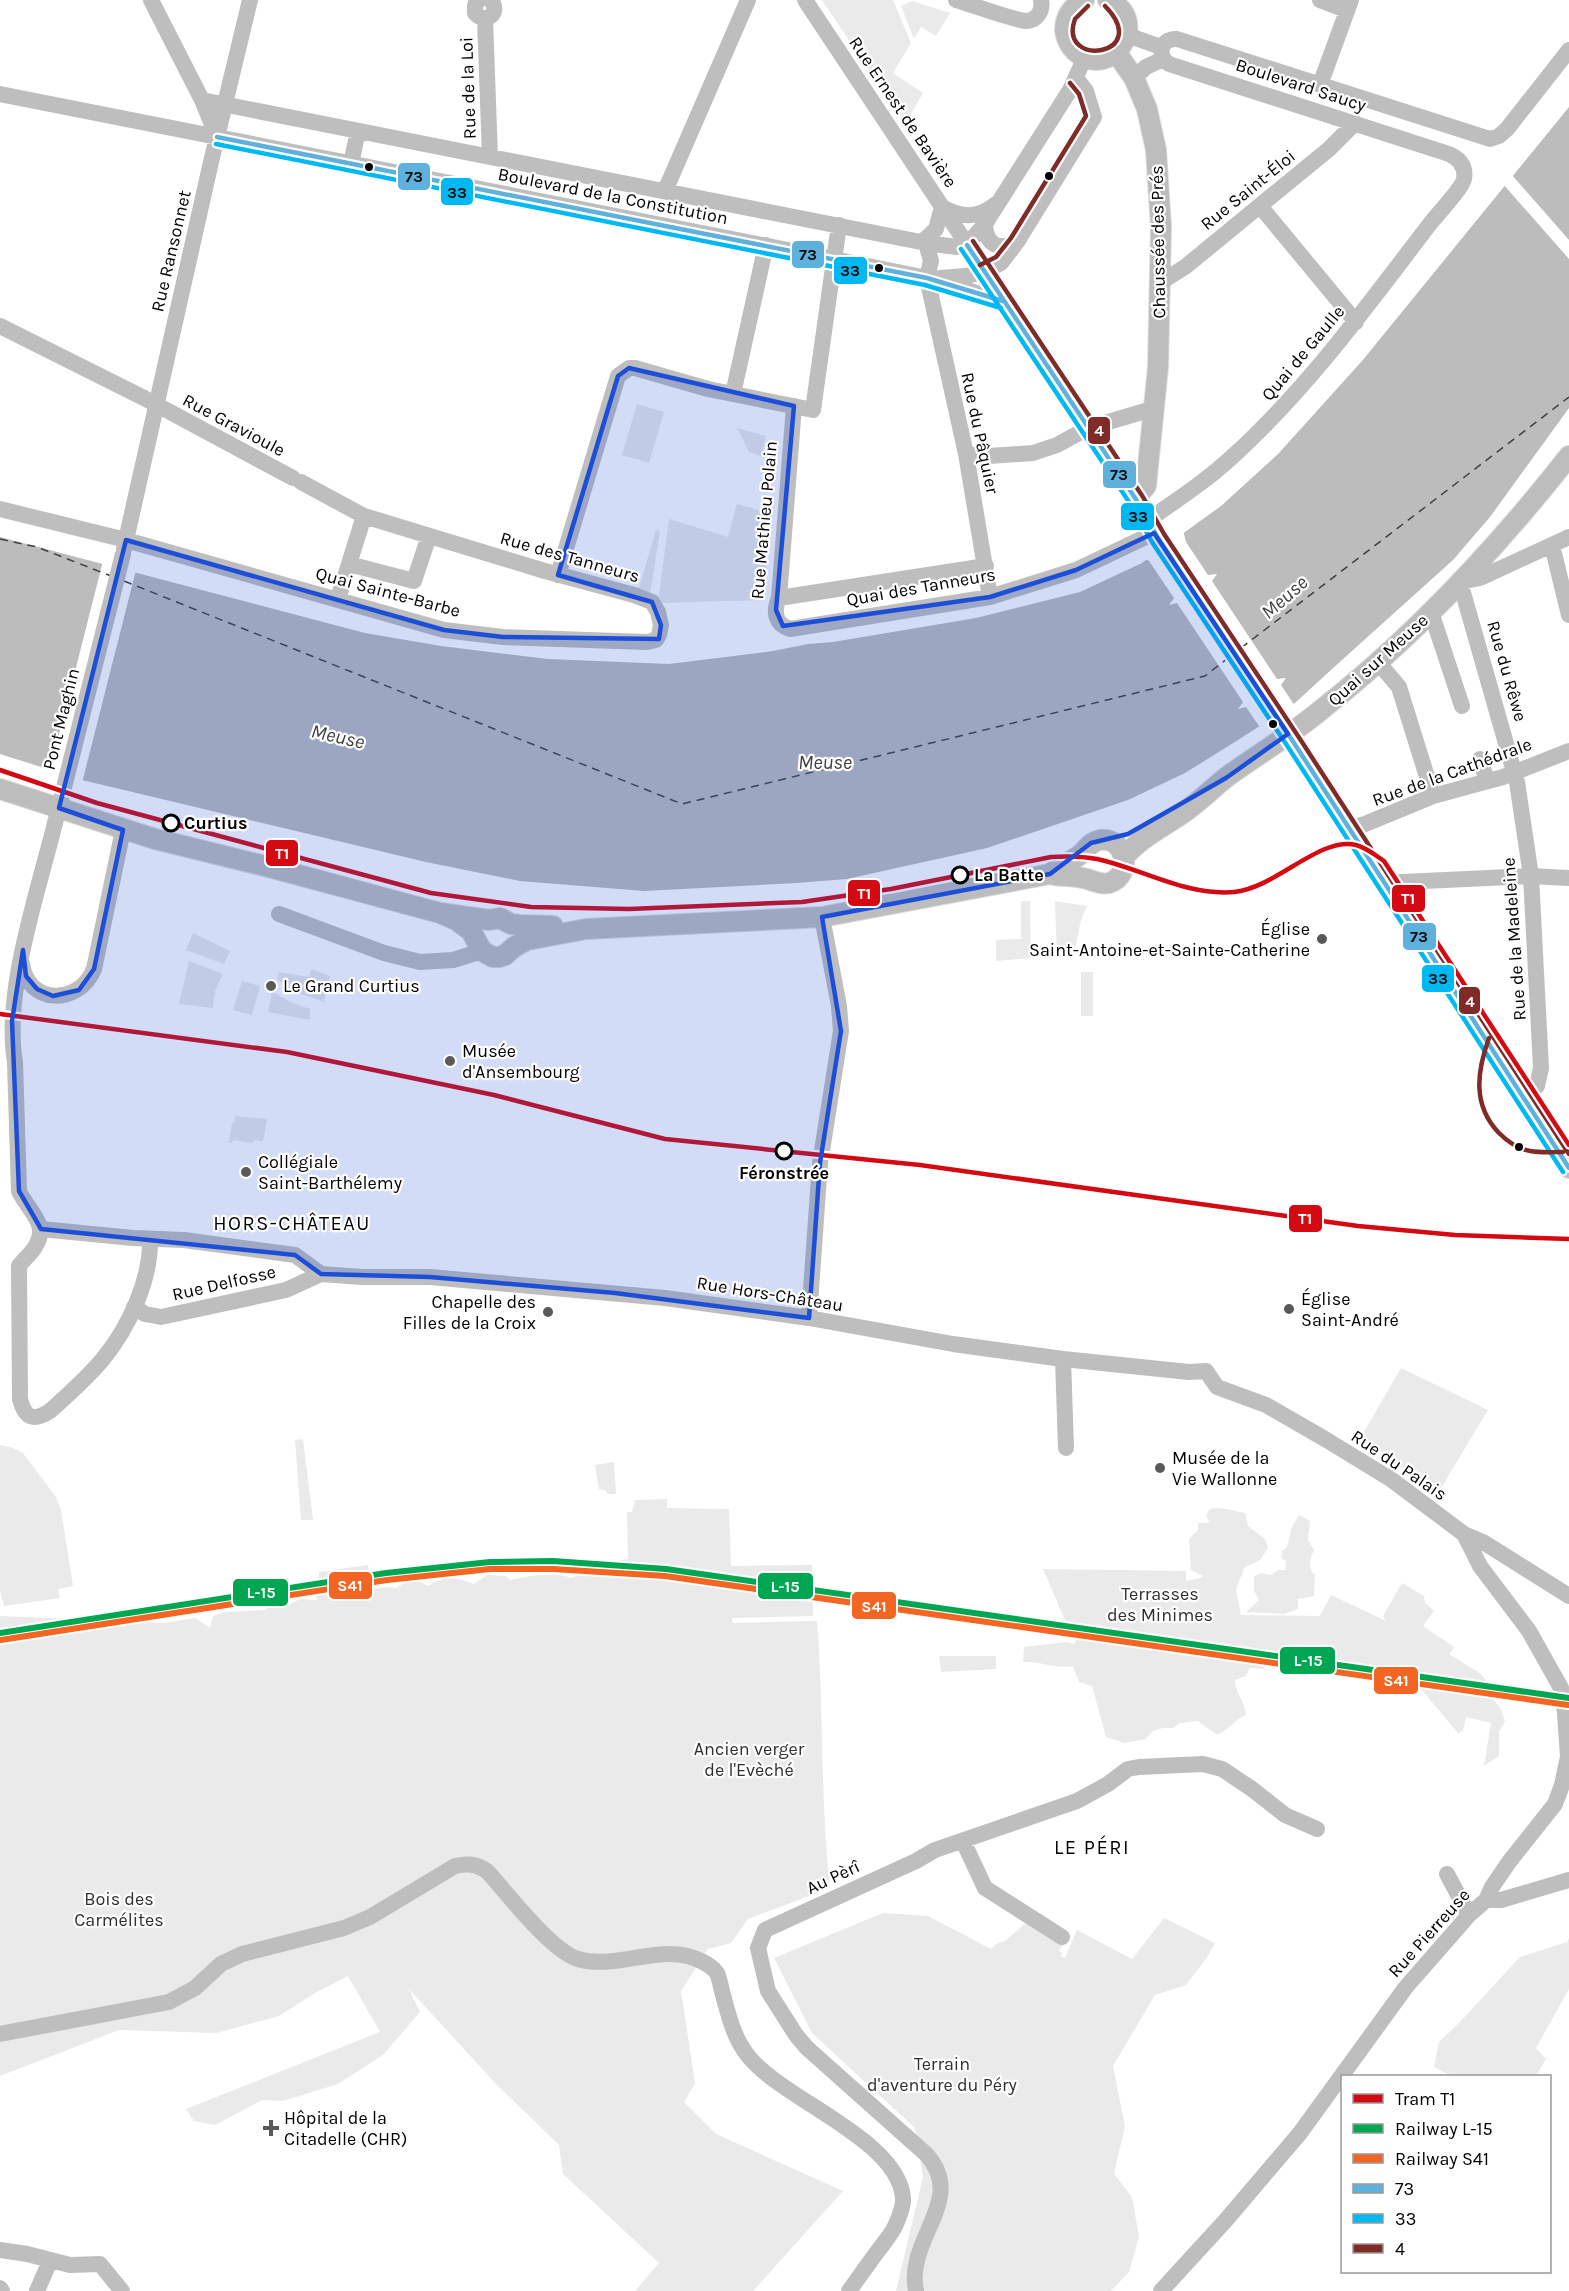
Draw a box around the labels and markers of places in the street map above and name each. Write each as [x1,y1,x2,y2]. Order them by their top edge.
unlabelled marker [363,161,375,173]
unlabelled marker [1043,170,1055,182]
unlabelled marker [873,262,885,274]
unlabelled marker [1267,718,1279,730]
place label: Curtius [184,812,248,834]
marker: Curtius [162,814,180,832]
place label: La Batte [974,864,1044,886]
marker: La Batte [951,866,969,884]
place label: Église Saint-Antoine-et-Sainte-Catherine [1029,917,1310,961]
marker: Église Saint-Antoine-et-Sainte-Catherine [1315,932,1329,946]
place label: Le Grand Curtius [283,975,420,997]
marker: Le Grand Curtius [264,979,278,993]
place label: Musée d'Ansembourg [462,1040,580,1083]
marker: Musée d'Ansembourg [443,1054,457,1068]
unlabelled marker [1513,1141,1525,1153]
marker: Féronstrée [775,1142,793,1160]
place label: Collégiale Saint-Barthélemy [258,1151,403,1194]
place label: Féronstrée [739,1162,829,1184]
marker: Collégiale Saint-Barthélemy [239,1165,253,1179]
place label: Église Saint-André [1301,1287,1399,1331]
place label: Chapelle des Filles de la Croix [403,1291,536,1334]
marker: Église Saint-André [1282,1302,1296,1316]
marker: Chapelle des Filles de la Croix [541,1305,555,1319]
place label: Musée de la Vie Wallonne [1172,1447,1277,1490]
marker: Musée de la Vie Wallonne [1153,1461,1167,1475]
place label: Hôpital de la Citadelle (CHR) [284,2107,407,2150]
marker: Hôpital de la Citadelle (CHR) [262,2119,280,2137]

